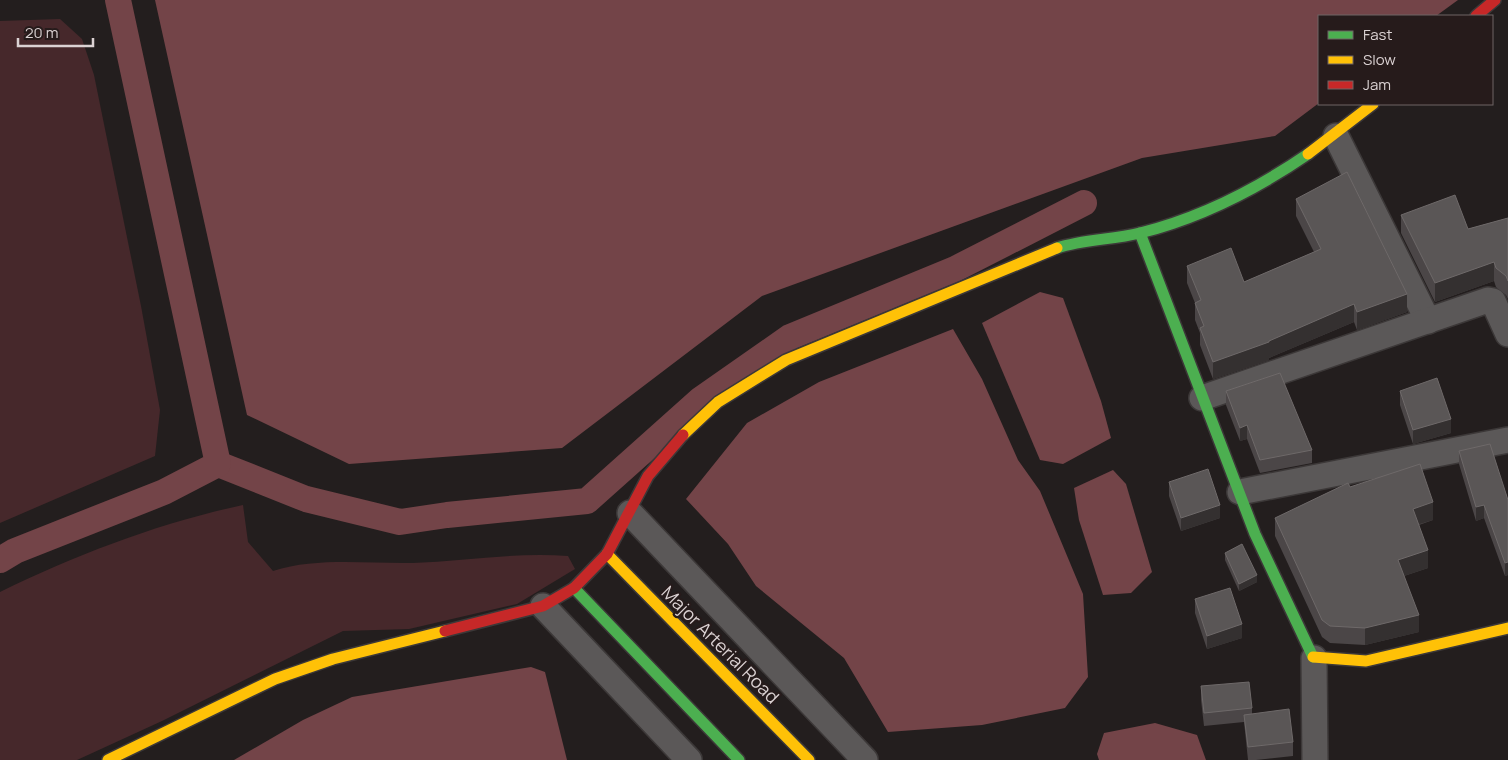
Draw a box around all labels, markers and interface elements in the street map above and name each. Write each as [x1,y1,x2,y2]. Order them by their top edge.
scale bar [18,15,92,47]
legend [1318,15,1493,105]
text: 20 m [25,22,58,43]
text: Fast [1363,24,1392,45]
text: Slow [1363,49,1396,70]
text: Jam [1363,74,1391,95]
street label: Major Arterial Road [657,580,785,708]

